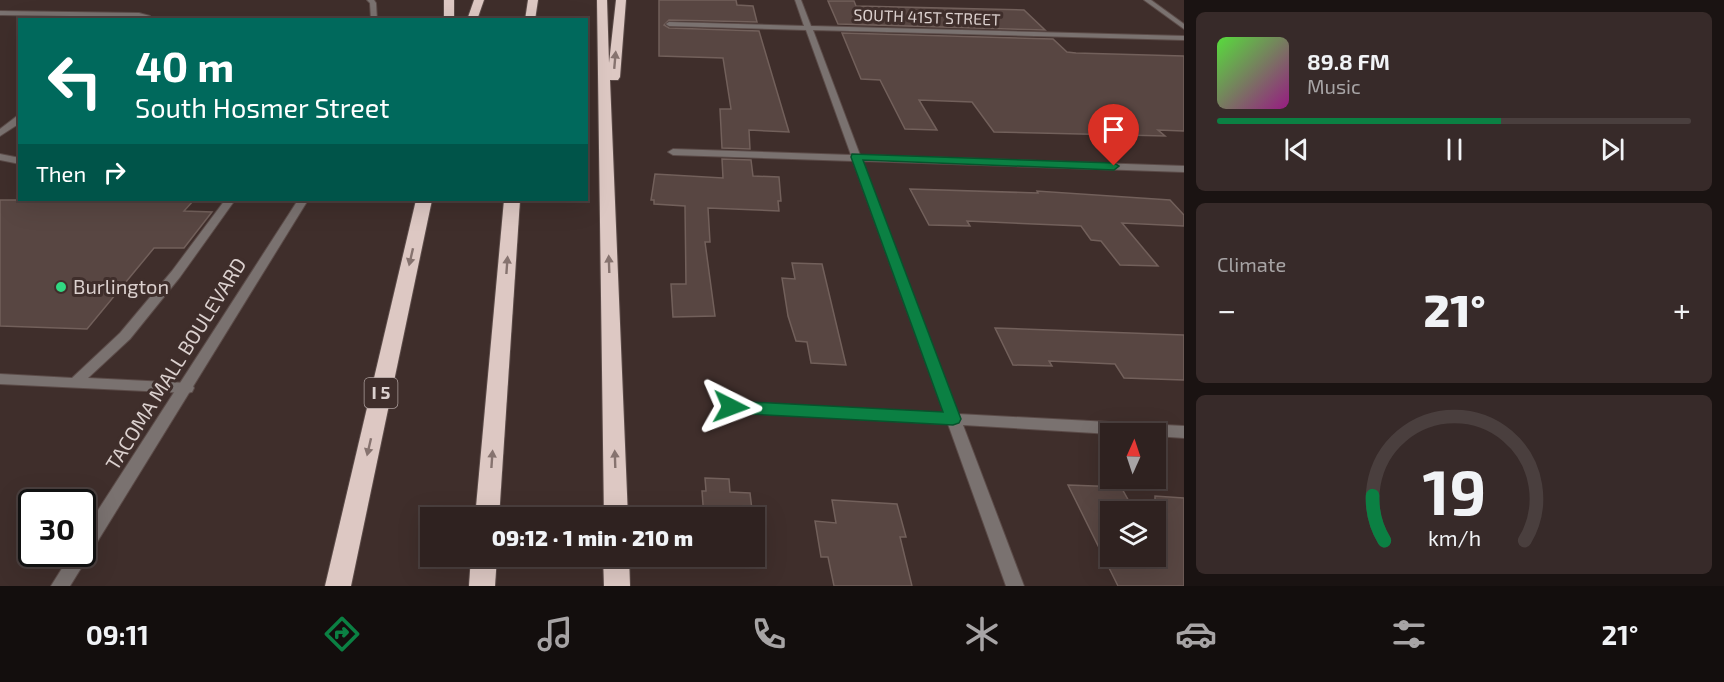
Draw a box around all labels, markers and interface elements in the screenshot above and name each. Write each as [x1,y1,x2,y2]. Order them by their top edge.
street label: SOUTH 41ST STREET [853,4,1001,29]
text: 40 m [135,40,234,90]
icon: left [36,42,114,120]
text: 89.8 FM [1307,48,1390,74]
one-way arrow [610,50,620,69]
text: Music [1307,74,1361,98]
text: South Hosmer Street [135,91,389,123]
pin [1088,104,1139,166]
icon: arrive [1097,113,1130,146]
icon: previous [1280,133,1313,166]
icon: pause [1438,133,1471,166]
icon: next [1596,133,1629,166]
icon: right [98,156,131,189]
text: Then [36,160,86,186]
one-way arrow [406,247,415,266]
text: Climate [1217,252,1286,276]
street label: TACOMA MALL BOULEVARD [100,253,251,474]
one-way arrow [502,255,511,274]
one-way arrow [605,255,614,274]
place label: Burlington [73,274,169,298]
marker: Burlington [54,280,68,294]
text: 21° [1424,282,1486,336]
text: − [1217,289,1236,329]
text: + [1673,289,1691,329]
position arrow [699,375,763,439]
road number: I 5 [364,378,398,408]
north arrow [1100,423,1166,489]
map controls [1100,423,1166,567]
one-way arrow [363,438,373,456]
one-way arrow [487,450,497,469]
one-way arrow [610,450,619,469]
text: 19 [1422,454,1486,529]
speed limit sign: 30 [18,489,96,567]
button: layers [1100,501,1166,567]
text: 09:12 · 1 min · 210 m [492,524,693,550]
text: km/h [1427,526,1481,551]
icon: directions [321,613,363,655]
icon: music [534,613,576,655]
icon: phone [748,613,790,655]
icon: climate [961,613,1003,655]
icon: car [1175,613,1217,655]
icon: filters [1388,613,1430,655]
text: 09:11 [86,618,149,650]
text: 21° [1602,618,1638,650]

